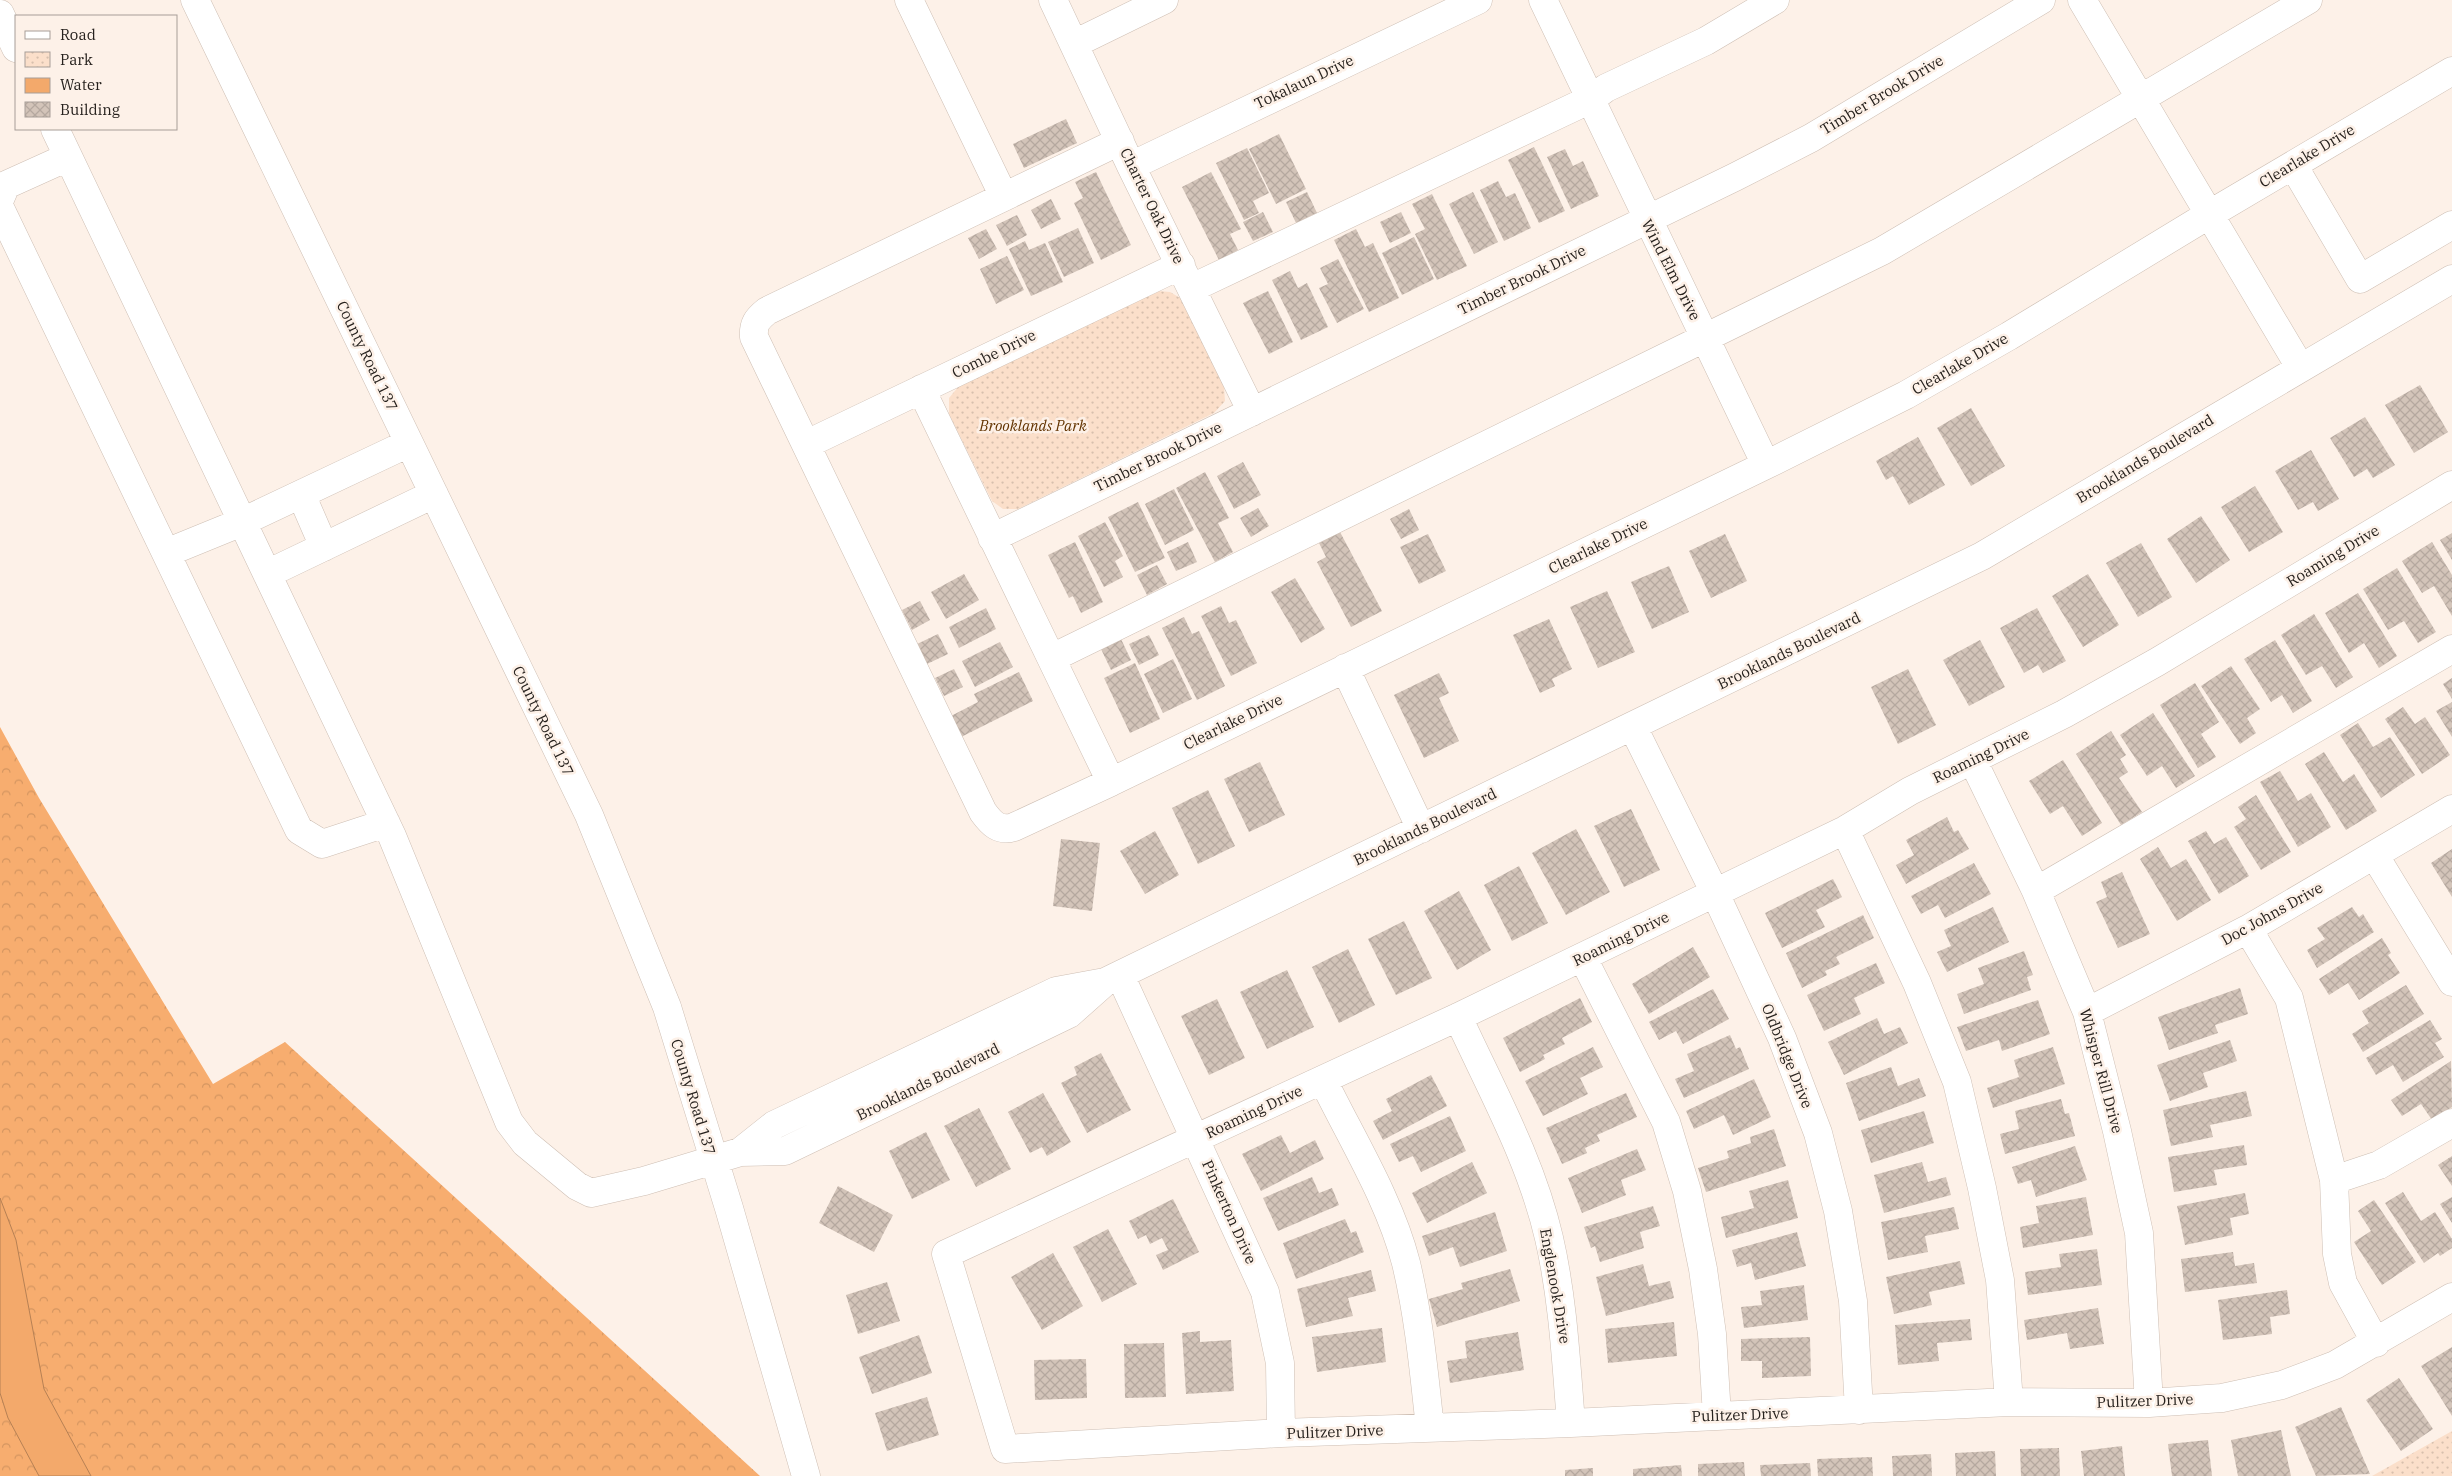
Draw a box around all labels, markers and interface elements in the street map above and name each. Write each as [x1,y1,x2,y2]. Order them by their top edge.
legend [15,15,178,130]
text: Road [60,25,96,44]
text: Park [60,50,93,69]
street label: Tokalaun Drive [1251,50,1356,113]
street label: Timber Brook Drive [1817,50,1947,139]
text: Water [60,75,102,94]
text: Building [60,100,120,119]
street label: Clearlake Drive [2256,120,2358,191]
street label: Charter Oak Drive [1116,145,1189,267]
street label: Wind Elm Drive [1638,216,1705,324]
street label: Timber Brook Drive [1455,240,1589,319]
street label: County Road 137 [333,298,402,414]
street label: Combe Drive [949,325,1039,382]
street label: Clearlake Drive [1908,328,2011,399]
street label: Brooklands Boulevard [2073,410,2217,507]
park label: Brooklands Park [978,416,1087,435]
street label: Timber Brook Drive [1091,417,1225,496]
street label: Clearlake Drive [1545,513,1650,578]
street label: Roaming Drive [2283,520,2383,591]
street label: Brooklands Boulevard [1714,608,1863,693]
street label: County Road 137 [509,663,578,779]
street label: Clearlake Drive [1180,689,1285,754]
street label: Roaming Drive [1930,724,2032,787]
street label: Brooklands Boulevard [1350,784,1499,869]
street label: Doc Johns Drive [2218,878,2326,949]
street label: Roaming Drive [1570,907,1672,970]
street label: Oldbridge Drive [1758,1001,1817,1111]
street label: Whisper Rill Drive [2076,1006,2127,1135]
street label: County Road 137 [667,1037,720,1157]
street label: Brooklands Boulevard [853,1039,1002,1124]
street label: Roaming Drive [1202,1081,1305,1142]
street label: Pinkerton Drive [1198,1157,1261,1267]
street label: Englenook Drive [1536,1227,1575,1345]
street label: Pulitzer Drive [2096,1389,2194,1412]
street label: Pulitzer Drive [1691,1403,1789,1426]
street label: Pulitzer Drive [1286,1420,1384,1443]

